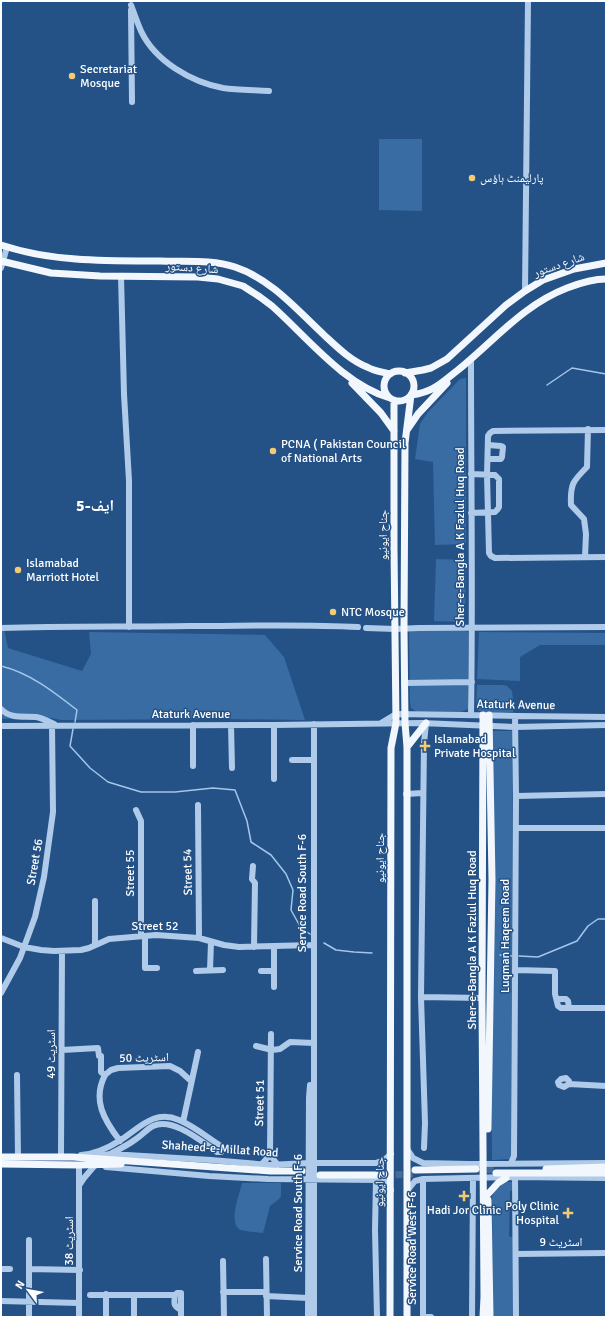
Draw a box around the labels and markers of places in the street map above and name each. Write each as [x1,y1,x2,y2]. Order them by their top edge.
place label: Secretariat Mosque [80,62,137,91]
marker: Secretariat Mosque [67,71,77,81]
place label: پارلیمنٹ ہاؤس [480,171,544,186]
marker: پارلیمنٹ ہاؤس [467,173,477,183]
place label: PCNA ( Pakistan Council of National Arts [281,437,406,466]
marker: PCNA ( Pakistan Council of National Arts [268,446,278,456]
place label: Islamabad Marriott Hotel [26,556,100,585]
marker: Islamabad Marriott Hotel [13,565,23,575]
place label: NTC Mosque [341,605,405,620]
marker: NTC Mosque [328,607,338,617]
place label: Islamabad Private Hospital [434,732,516,761]
marker: Islamabad Private Hospital [419,740,431,752]
marker: Hadi Jor Clinic [458,1190,470,1202]
place label: Poly Clinic Hospital [505,1199,559,1228]
place label: Hadi Jor Clinic [427,1203,502,1218]
marker: Poly Clinic Hospital [562,1207,574,1219]

